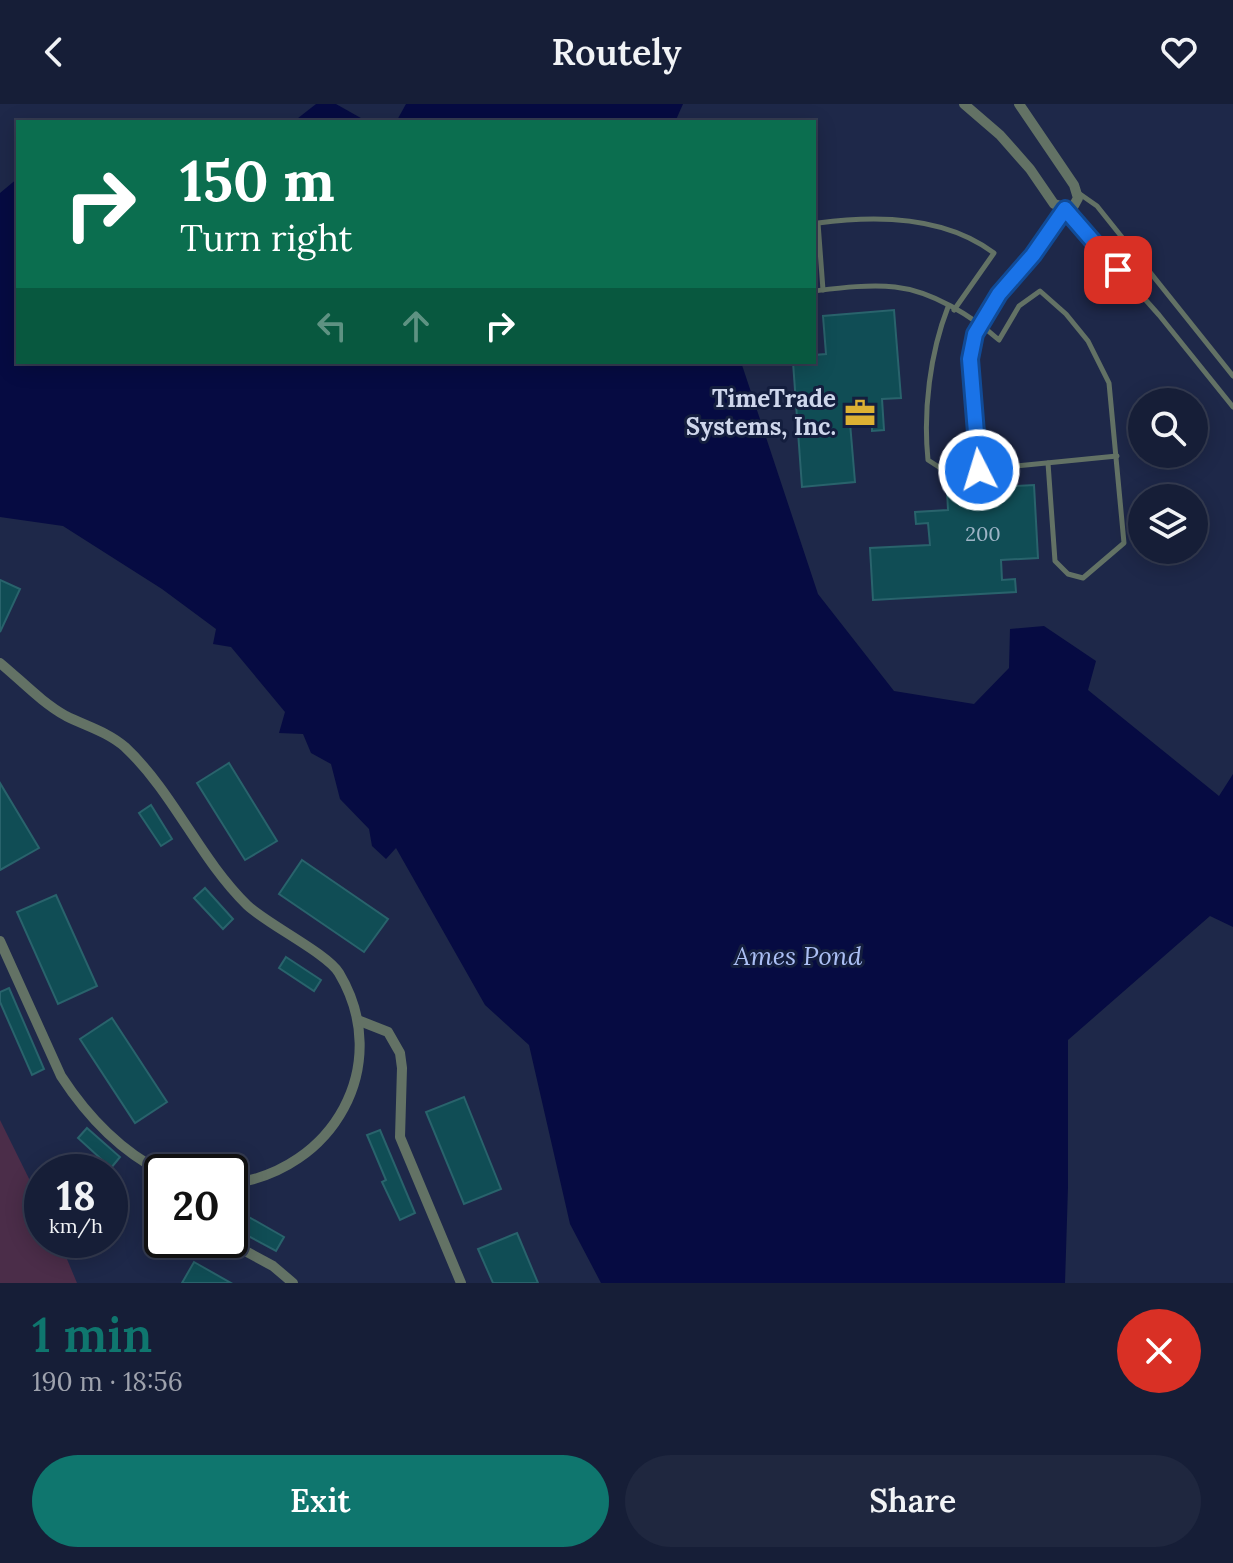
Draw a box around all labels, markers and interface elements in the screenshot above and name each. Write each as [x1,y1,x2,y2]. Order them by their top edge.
text: Routely [551,29,682,75]
icon: back [32,30,76,74]
icon: heart [1157,30,1201,74]
text: 150 m [180,145,335,216]
icon: right [48,152,152,256]
text: Turn right [180,215,353,261]
pin [1084,236,1152,304]
icon: arrive [1096,248,1140,292]
icon: left [310,304,354,348]
icon: ahead [394,304,438,348]
icon: right [478,304,522,348]
place label: TimeTrade Systems, Inc. [686,383,836,442]
map controls [1128,388,1208,564]
button: search [1128,388,1208,468]
office icon: TimeTrade Systems, Inc. [843,396,877,430]
position arrow [937,428,1021,512]
button: layers [1128,484,1208,564]
house number: 200 [965,521,1001,546]
water label: Ames Pond [733,939,863,972]
speed limit sign: 20 [144,1154,248,1258]
text: 18 [56,1170,96,1221]
text: km/h [49,1213,103,1238]
text: 1 min [32,1304,152,1365]
button: close [1117,1309,1201,1393]
text: 190 m · 18:56 [32,1365,183,1398]
button: Exit [32,1455,609,1547]
button: Share [625,1455,1201,1547]

